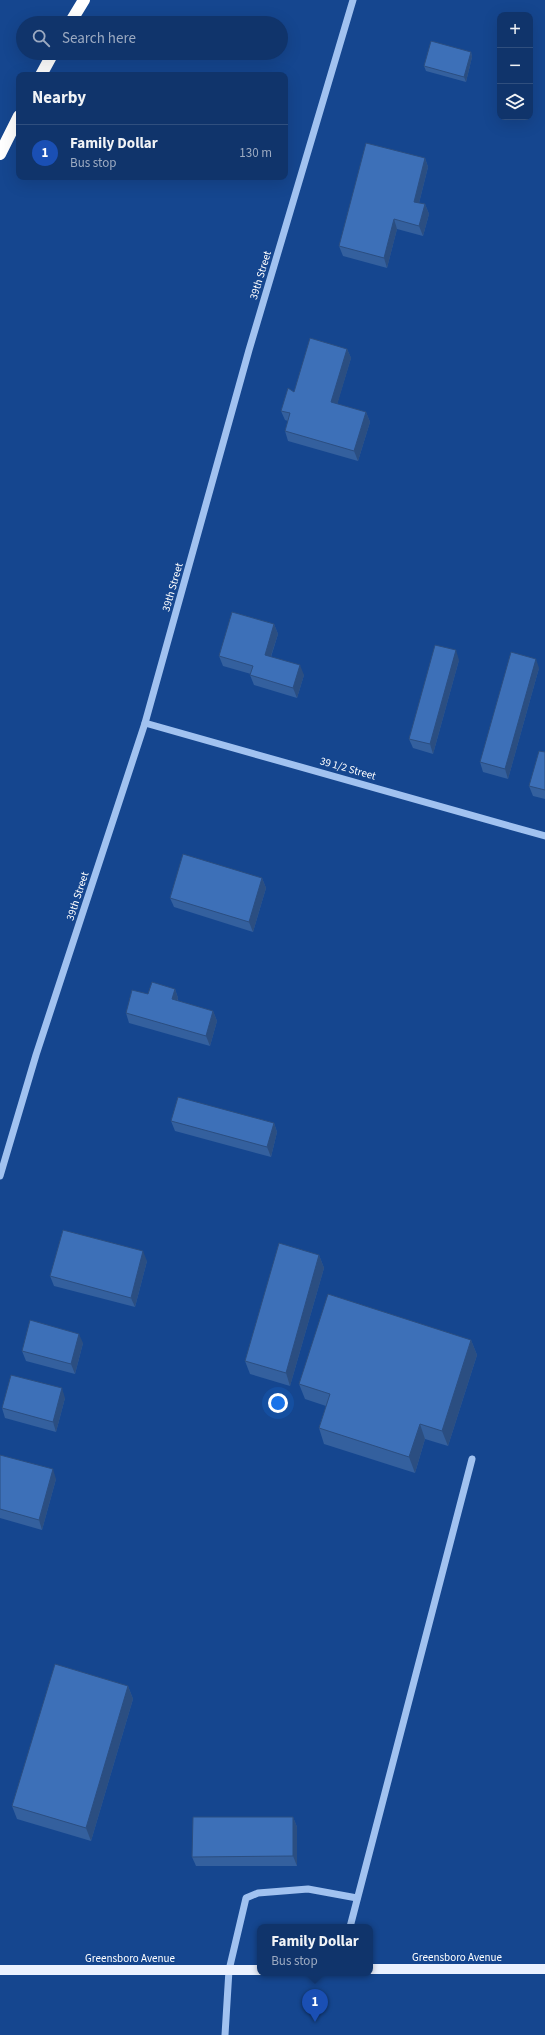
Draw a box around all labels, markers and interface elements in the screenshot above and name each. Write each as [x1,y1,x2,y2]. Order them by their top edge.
map controls [497,12,533,120]
button: + [497,12,533,48]
search box [16,16,288,60]
icon: search [30,27,52,49]
text: Search here [62,28,136,49]
button: − [497,48,533,84]
button: layers [497,84,533,120]
text: Nearby [32,86,86,110]
text: Family Dollar [70,133,158,154]
text: 1 [42,144,48,162]
text: 130 m [239,144,272,162]
text: Bus stop [70,154,116,172]
street label: 39th Street [246,249,275,301]
street label: 39th Street [158,561,187,613]
street label: 39 1/2 Street [318,753,378,784]
street label: 39th Street [63,870,92,922]
your location [268,1393,288,1413]
popup [257,1924,373,1976]
text: Family Dollar [271,1931,359,1952]
street label: Greensboro Avenue [412,1950,502,1965]
street label: Greensboro Avenue [85,1951,175,1966]
text: Bus stop [271,1952,318,1970]
pin: 1 [302,1989,328,2022]

